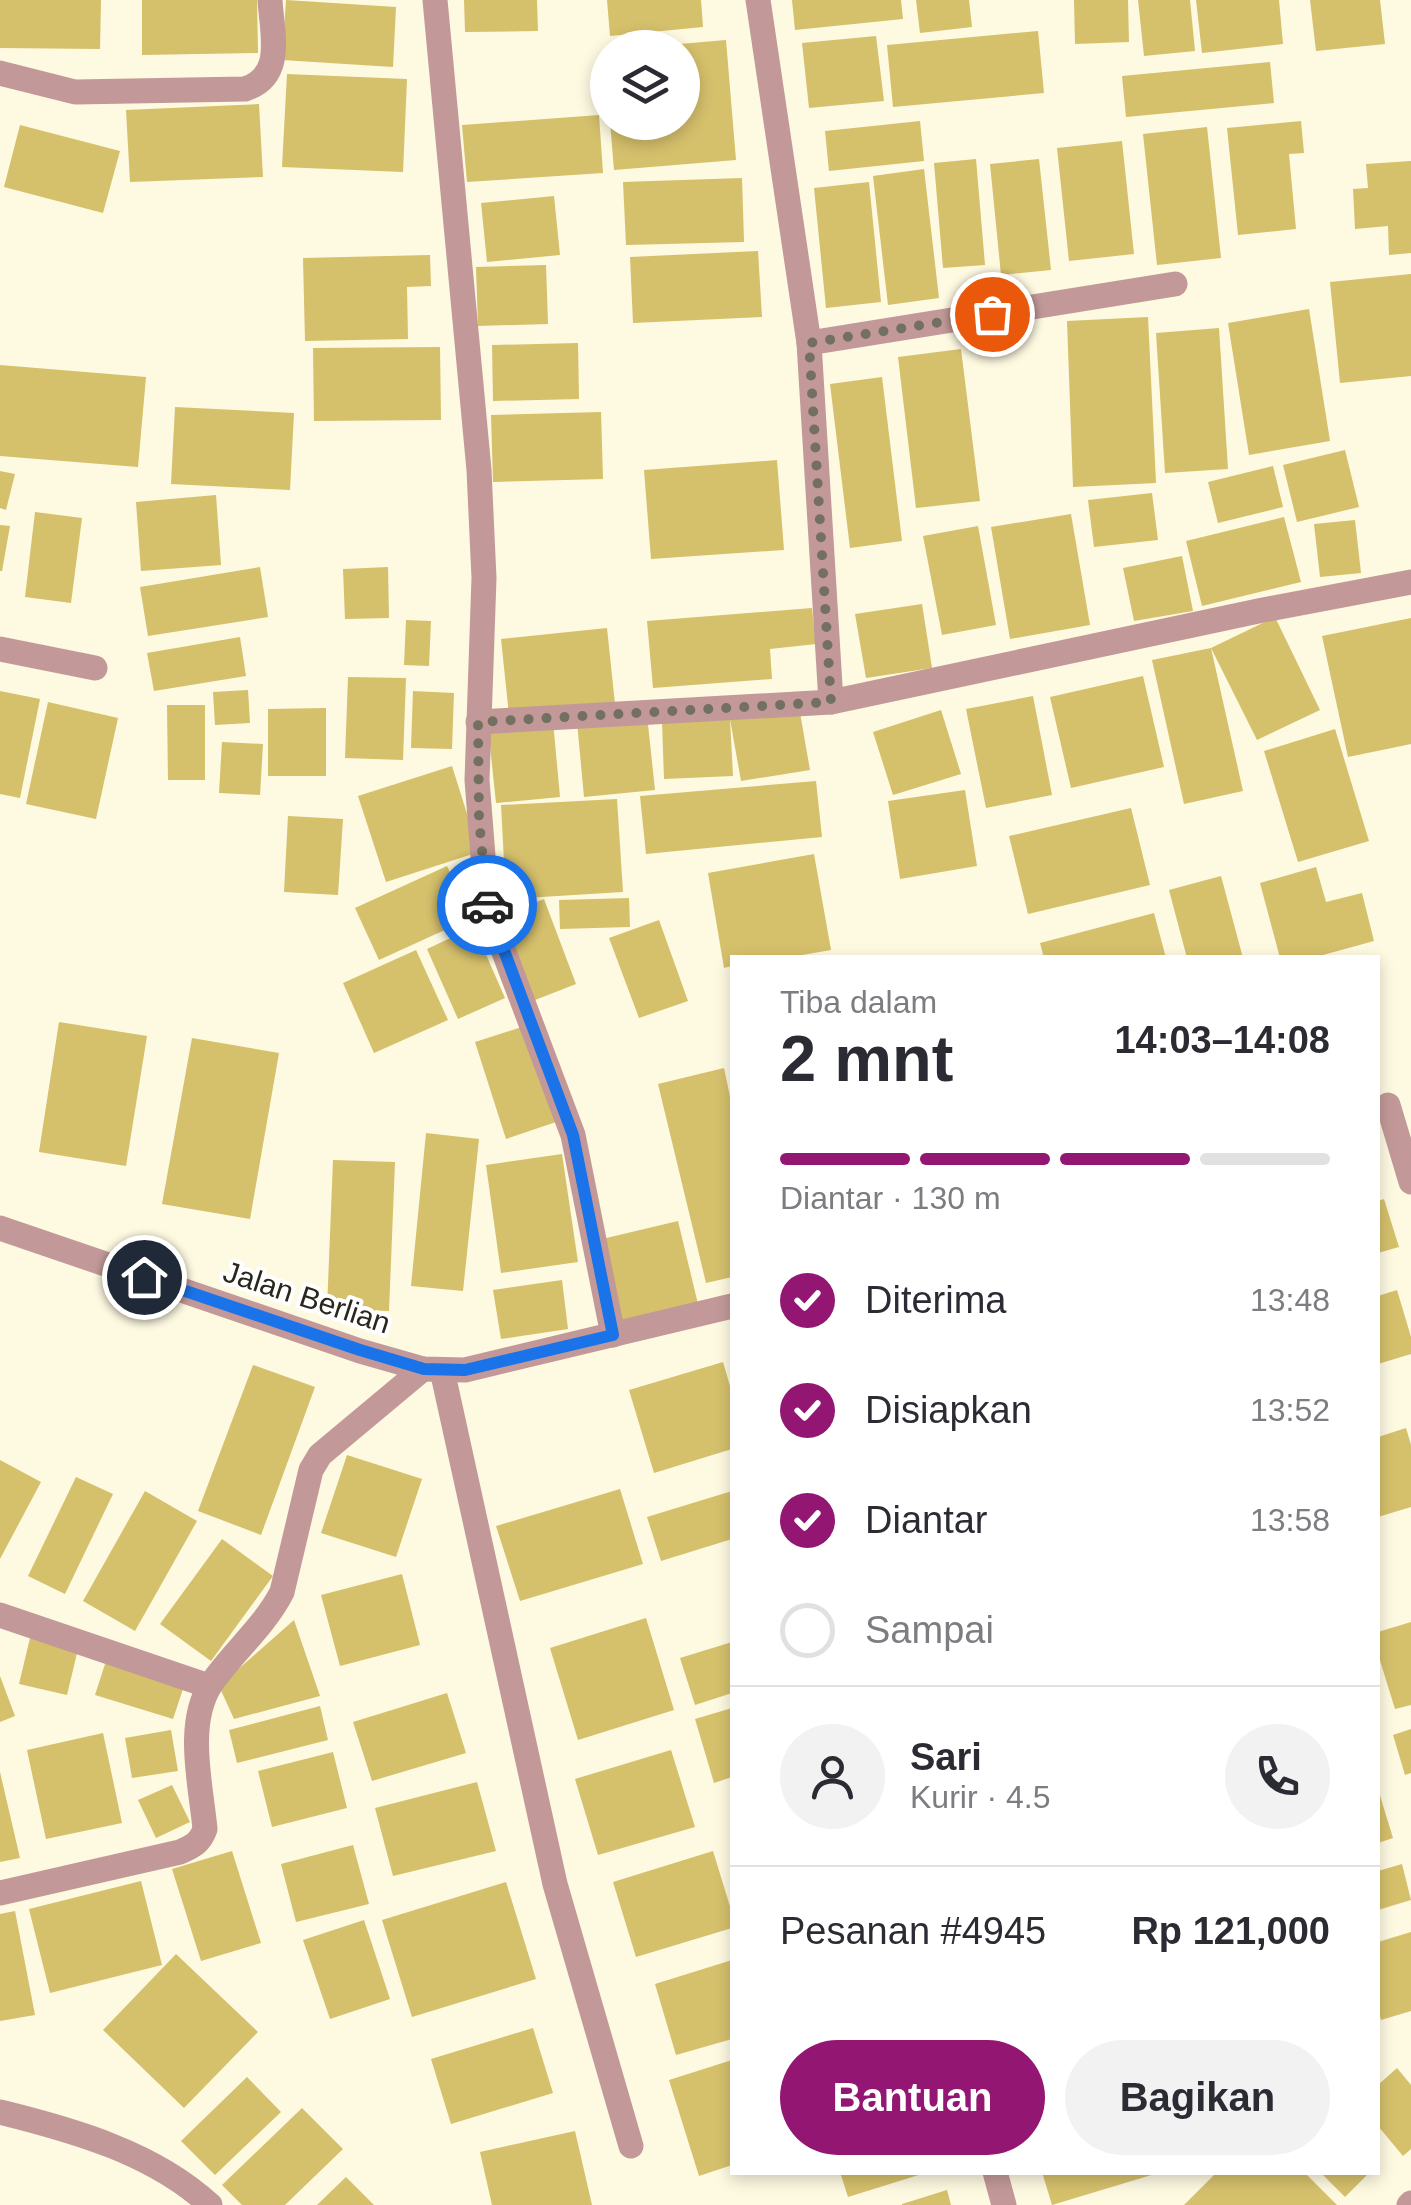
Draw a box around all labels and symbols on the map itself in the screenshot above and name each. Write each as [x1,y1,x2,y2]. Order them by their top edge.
pin [950,272,1035,357]
courier [437,855,537,955]
pin [102,1235,187,1320]
street label: Jalan Berlian [219,1255,395,1339]

